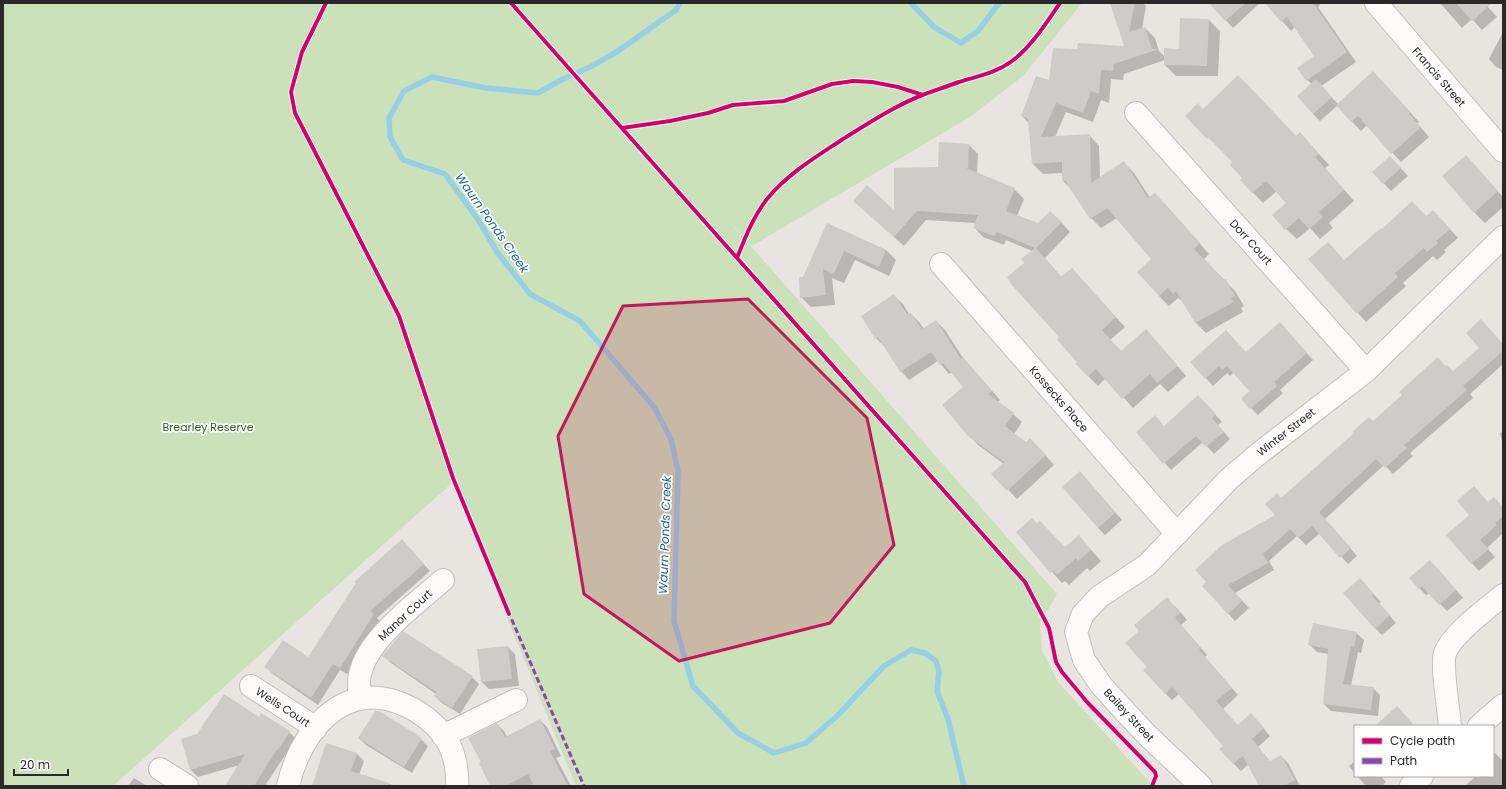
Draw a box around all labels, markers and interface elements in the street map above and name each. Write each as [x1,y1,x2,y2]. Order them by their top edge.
street label: Francis Street [1409,44,1469,110]
water label: Waurn Ponds Creek [452,169,534,277]
street label: Dorr Court [1226,216,1276,268]
street label: Kossecks Place [1026,362,1092,436]
street label: Winter Street [1253,404,1319,460]
park label: Brearley Reserve [162,419,254,435]
water label: Waurn Ponds Creek [654,475,675,594]
street label: Manor Court [374,586,436,644]
street label: Wells Court [253,683,313,731]
street label: Bailey Street [1100,685,1158,745]
legend [1354,725,1494,777]
text: Cycle path [1390,732,1455,749]
scale bar [14,751,68,777]
text: Path [1390,752,1417,769]
text: 20 m [20,756,50,773]

